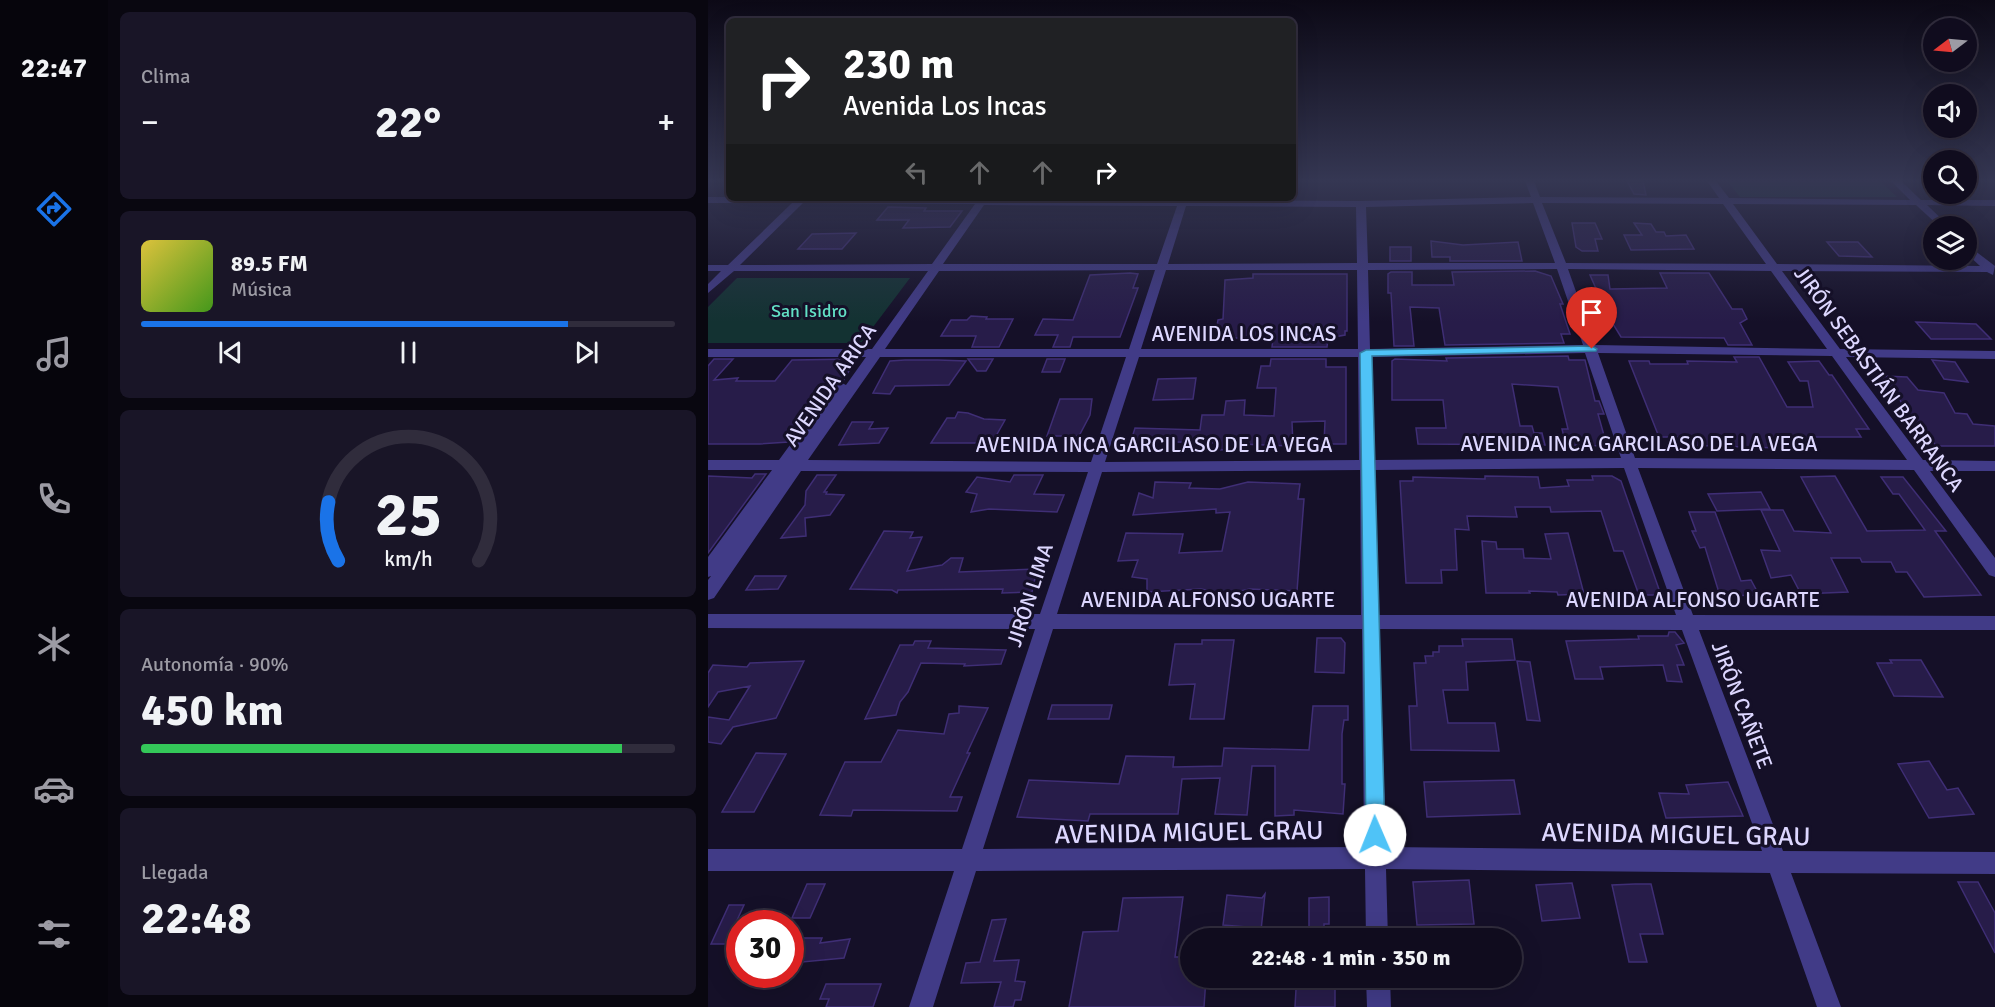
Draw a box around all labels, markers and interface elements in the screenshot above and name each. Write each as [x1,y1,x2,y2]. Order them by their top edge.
north arrow [1923,18,1977,72]
map controls [1923,18,1977,270]
text: 230 m [843,39,954,90]
icon: right [744,42,822,120]
text: 22:47 [21,52,87,85]
text: Clima [141,64,190,89]
button: sound [1923,84,1977,138]
text: Avenida Los Incas [843,90,1047,123]
text: 22° [375,95,441,150]
text: − [141,102,159,143]
text: + [657,102,675,143]
button: search [1923,150,1977,204]
icon: left [900,156,933,189]
icon: ahead [963,156,996,189]
icon: ahead [1026,156,1059,189]
icon: right [1089,156,1122,189]
icon: directions [33,188,75,230]
button: layers [1923,216,1977,270]
text: 89.5 FM [231,250,308,277]
street label: JIRÓN SEBASTIÁN BARRANCA [1788,261,1970,497]
text: Música [231,277,292,302]
pin [1566,287,1617,349]
icon: arrive [1575,296,1608,329]
park label: San Isidro [771,300,847,322]
street label: AVENIDA ARICA [778,318,882,451]
street label: AVENIDA LOS INCAS [1151,321,1337,347]
icon: music [33,333,75,375]
icon: previous [214,336,247,369]
icon: pause [392,336,425,369]
icon: next [570,336,603,369]
street label: AVENIDA INCA GARCILASO DE LA VEGA [1460,431,1818,457]
street label: AVENIDA INCA GARCILASO DE LA VEGA [975,432,1333,458]
text: 25 [374,476,442,553]
icon: phone [33,478,75,520]
street label: JIRÓN LIMA [1001,540,1059,650]
text: km/h [384,546,432,572]
street label: AVENIDA ALFONSO UGARTE [1081,587,1335,613]
street label: AVENIDA ALFONSO UGARTE [1566,587,1820,613]
icon: climate [33,623,75,665]
street label: JIRÓN CAÑETE [1706,638,1778,772]
text: Autonomía · 90% [141,652,289,677]
text: 450 km [141,683,284,738]
icon: car [33,768,75,810]
position arrow [1343,803,1407,867]
street label: AVENIDA MIGUEL GRAU [1054,815,1324,851]
street label: AVENIDA MIGUEL GRAU [1541,817,1811,853]
text: Llegada [141,860,208,885]
text: 22:48 [141,891,251,946]
speed limit sign: 30 [726,910,804,988]
icon: filters [33,913,75,955]
text: 22:48 · 1 min · 350 m [1251,944,1451,971]

